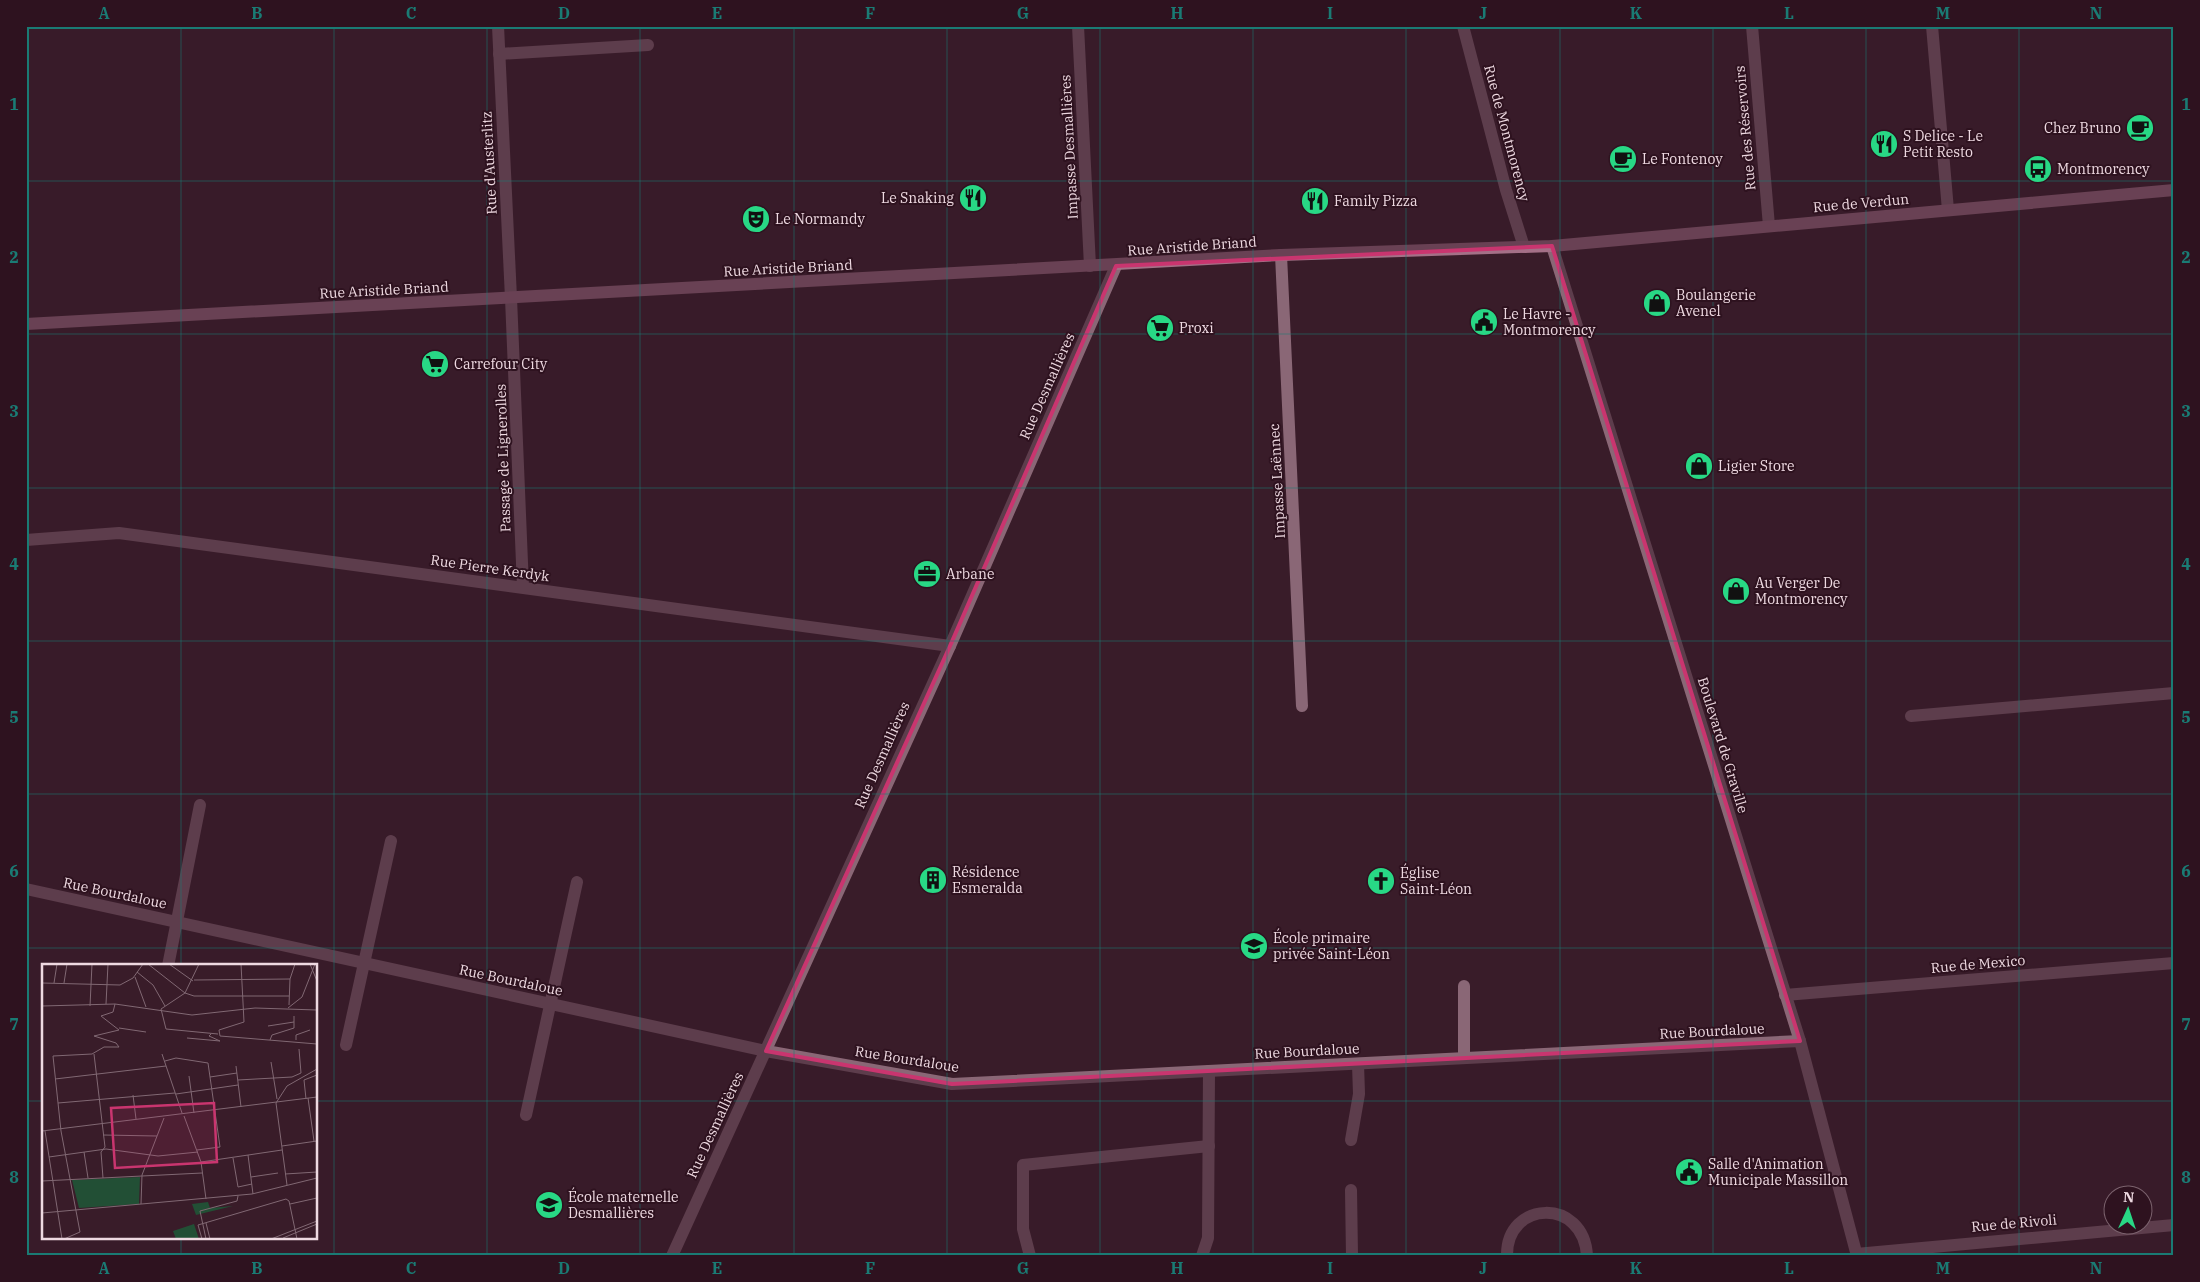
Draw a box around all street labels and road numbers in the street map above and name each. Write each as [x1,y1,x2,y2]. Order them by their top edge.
street label: Rue de Montmorency [1480,63,1534,204]
street label: Rue des Réservoirs [1731,65,1759,191]
street label: Impasse Desmallières [1056,74,1082,220]
street label: Rue d'Austerlitz [477,111,501,215]
street label: Rue de Verdun [1812,190,1910,216]
street label: Rue Aristide Briand [1127,232,1258,259]
street label: Rue Aristide Briand [723,256,854,280]
street label: Rue Aristide Briand [319,278,450,302]
street label: Rue Desmallières [1015,330,1079,442]
street label: Passage de Lignerolles [491,383,515,533]
street label: Impasse Laënnec [1265,423,1289,539]
street label: Rue Pierre Kerdyk [429,551,551,585]
street label: Boulevard de Graville [1694,675,1752,815]
street label: Rue Desmallières [850,699,914,811]
street label: Rue Bourdaloue [62,873,168,913]
street label: Rue de Mexico [1930,951,2026,977]
street label: Rue Bourdaloue [458,960,564,1000]
street label: Rue Bourdaloue [1659,1019,1765,1043]
street label: Rue Bourdaloue [1254,1039,1360,1063]
street label: Rue Bourdaloue [854,1042,960,1076]
street label: Rue Desmallières [683,1069,747,1181]
street label: Rue de Rivoli [1971,1210,2057,1236]

